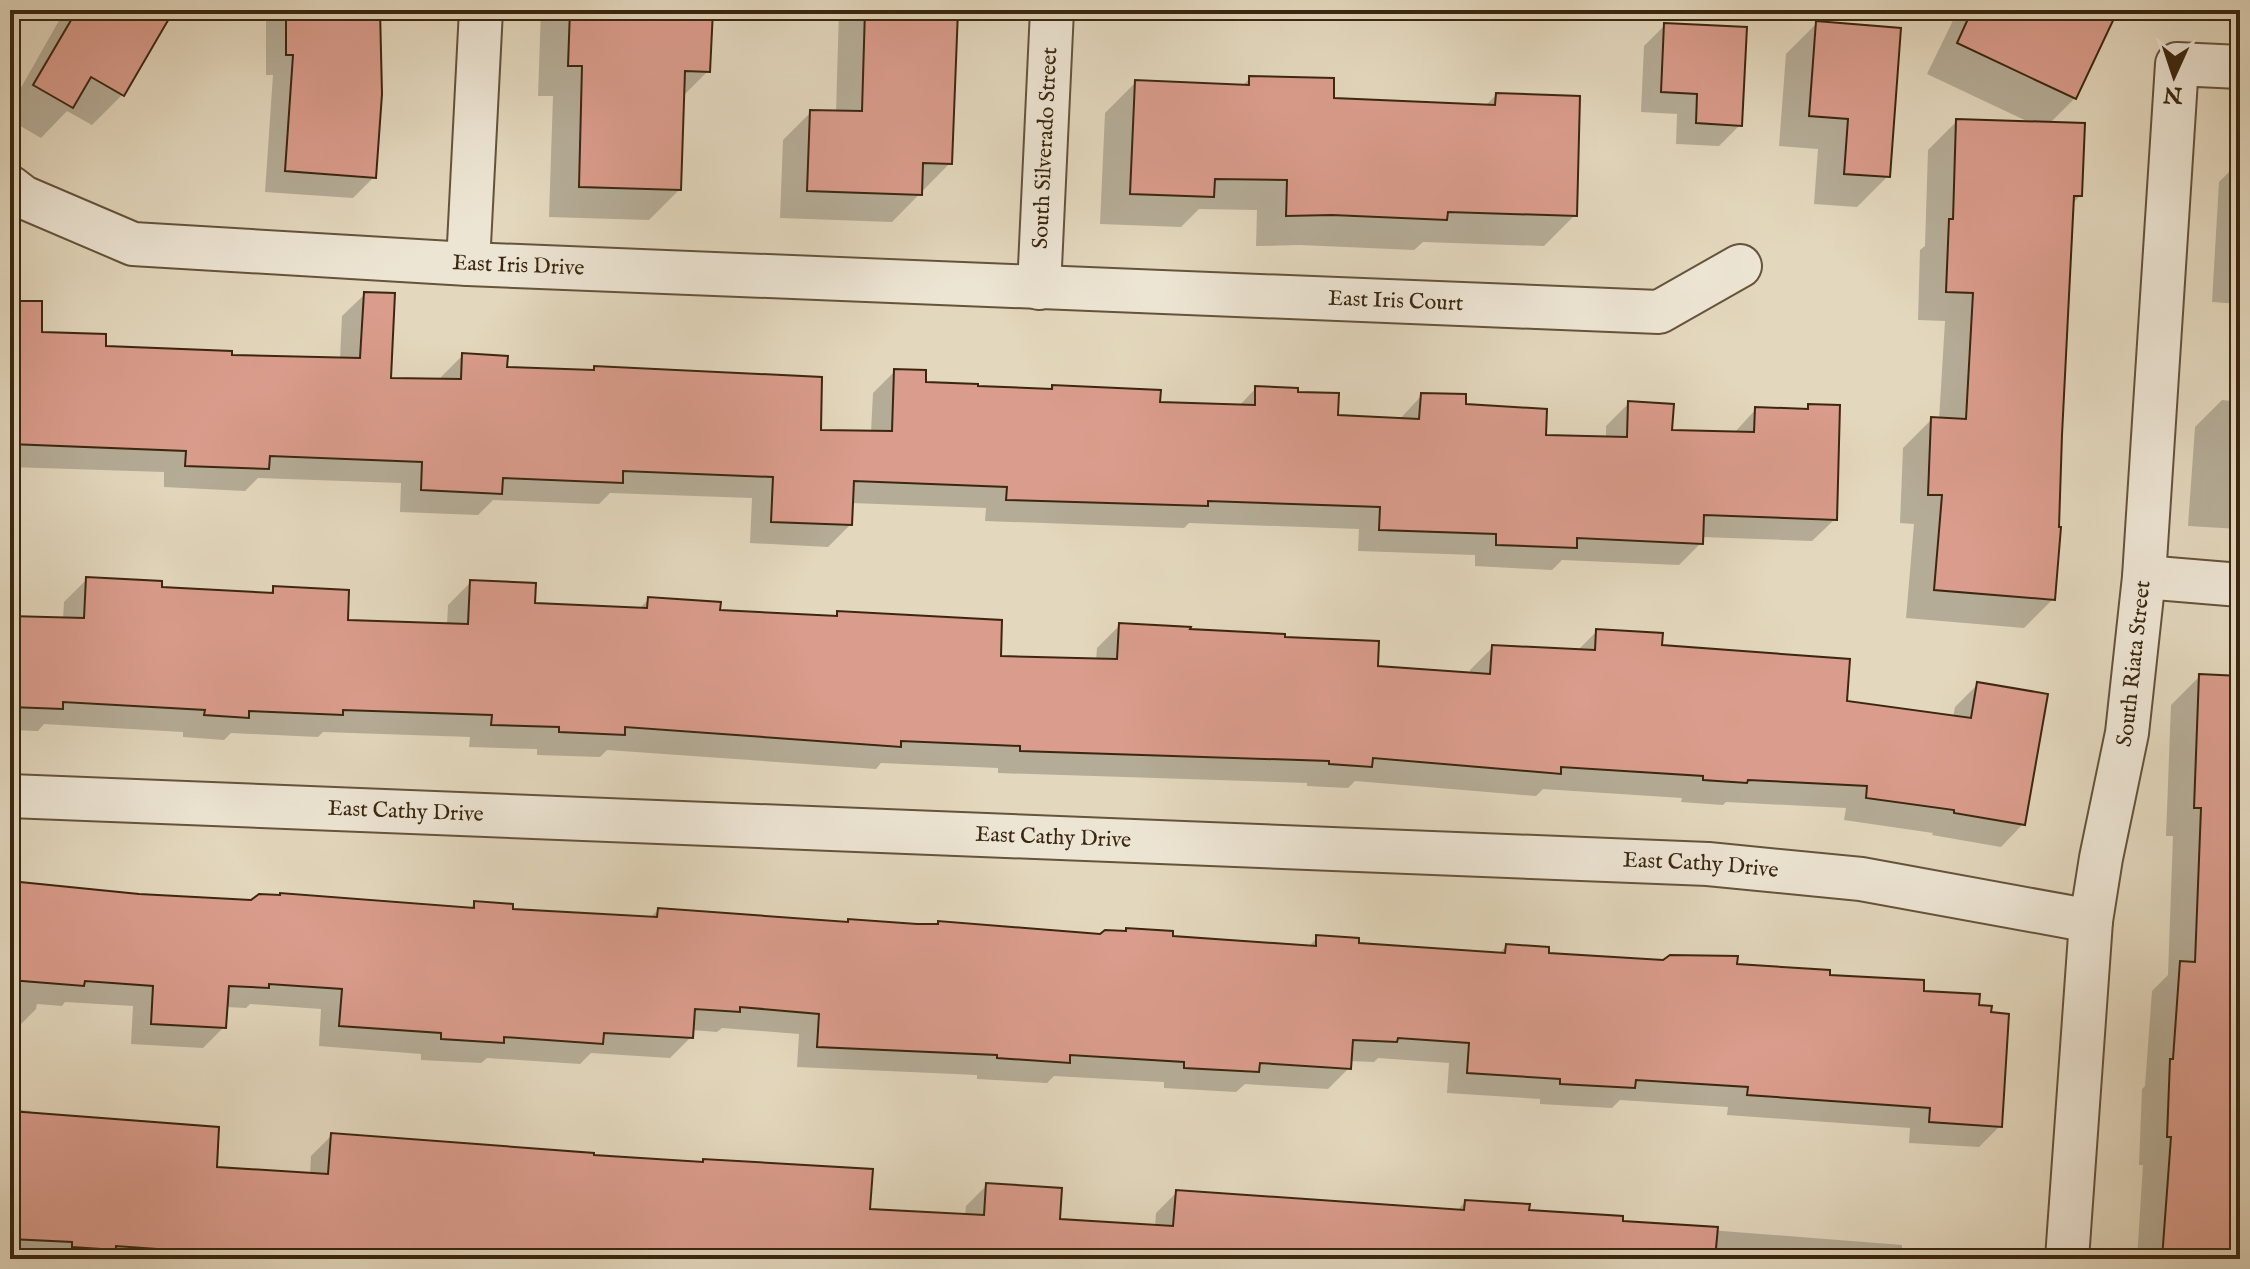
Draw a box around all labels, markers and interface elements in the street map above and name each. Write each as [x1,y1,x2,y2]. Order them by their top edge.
north arrow [2134,36,2214,116]
street label: South Silverado Street [1027,46,1064,250]
text: N [2163,79,2184,109]
street label: East Iris Drive [452,249,585,283]
street label: East Iris Court [1327,285,1464,318]
street label: South Riata Street [2110,579,2158,749]
street label: East Cathy Drive [327,795,484,829]
street label: East Cathy Drive [975,821,1132,855]
street label: East Cathy Drive [1622,847,1780,885]

